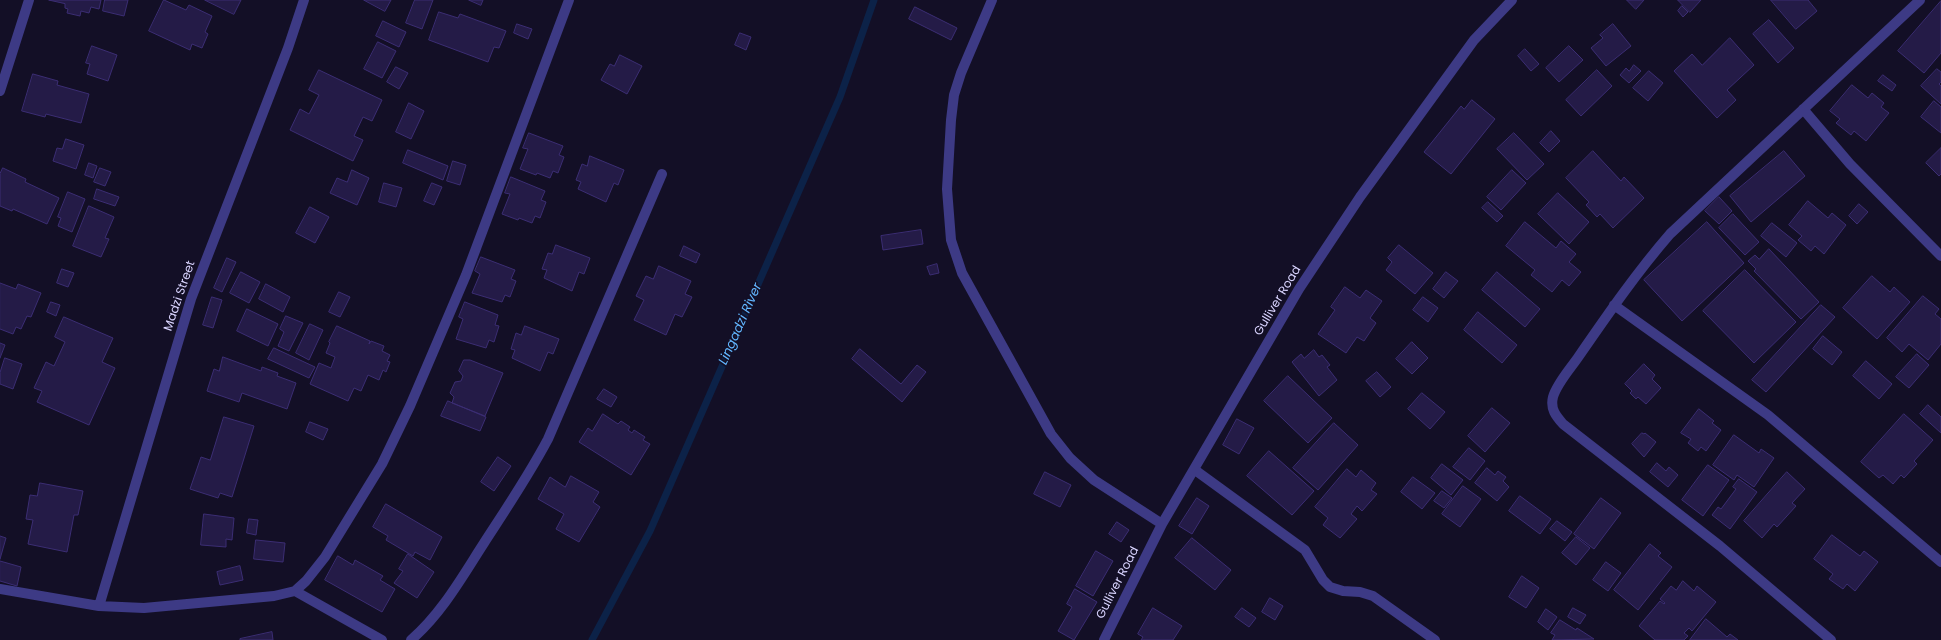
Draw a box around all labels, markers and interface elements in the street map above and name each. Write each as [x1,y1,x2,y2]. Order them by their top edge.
street label: Madzi Street [161,259,199,333]
street label: Gulliver Road [1252,263,1304,339]
water label: Lingadzi River [716,281,766,367]
street label: Gulliver Road [1094,545,1142,621]

